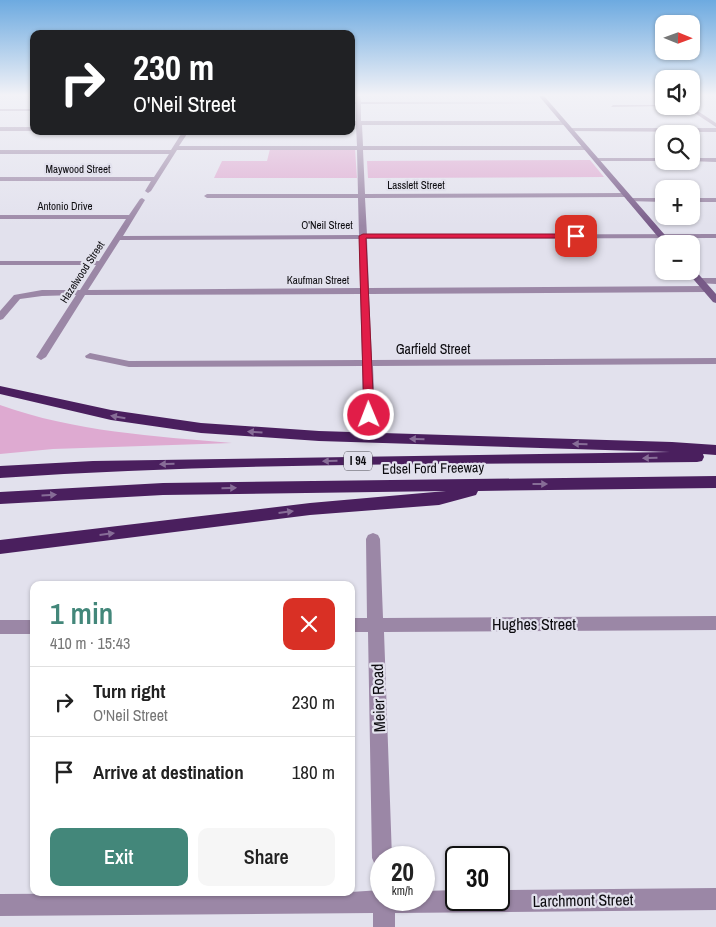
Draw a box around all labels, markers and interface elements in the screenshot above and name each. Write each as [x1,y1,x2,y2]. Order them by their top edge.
north arrow [655,15,700,60]
map controls [655,15,700,280]
text: 230 m [133,44,214,91]
icon: right [50,50,115,115]
button: sound [655,70,700,115]
text: O'Neil Street [133,89,236,119]
button: search [655,125,700,170]
street label: Maywood Street [45,162,111,176]
street label: Lasslett Street [387,178,445,192]
button: + [655,180,700,225]
street label: Antonio Drive [36,199,93,213]
pin [555,215,597,257]
street label: O'Neil Street [301,218,353,232]
icon: arrive [562,222,590,250]
button: − [655,235,700,280]
street label: Hazelwood Street [57,238,108,306]
street label: Kaufman Street [287,273,350,287]
street label: Garfield Street [396,340,470,358]
position arrow [342,388,394,440]
one-way arrow [110,412,126,420]
one-way arrow [247,427,263,435]
one-way arrow [409,435,425,443]
one-way arrow [572,440,588,448]
road number: I 94 [344,452,372,471]
one-way arrow [642,454,658,462]
one-way arrow [322,457,338,465]
street label: Edsel Ford Freeway [382,458,484,478]
one-way arrow [159,460,175,468]
one-way arrow [532,480,548,488]
one-way arrow [221,484,237,492]
one-way arrow [41,490,57,498]
one-way arrow [278,508,294,516]
one-way arrow [100,530,116,538]
text: 1 min [50,593,113,633]
button: close [283,598,335,650]
street label: Hughes Street [492,613,576,635]
text: 410 m · 15:43 [50,632,130,654]
street label: Meier Road [366,663,390,733]
text: Turn right [93,678,165,704]
icon: right [50,688,78,716]
text: 230 m [292,689,335,715]
text: O'Neil Street [93,704,168,726]
icon: arrive [50,758,78,786]
text: Arrive at destination [93,759,244,785]
text: 180 m [292,759,335,785]
button: Exit [50,828,188,886]
button: Share [198,828,335,886]
speed limit sign: 30 [445,846,510,911]
text: 20 [391,855,414,889]
text: km/h [392,883,413,899]
street label: Larchmont Street [532,888,634,912]

